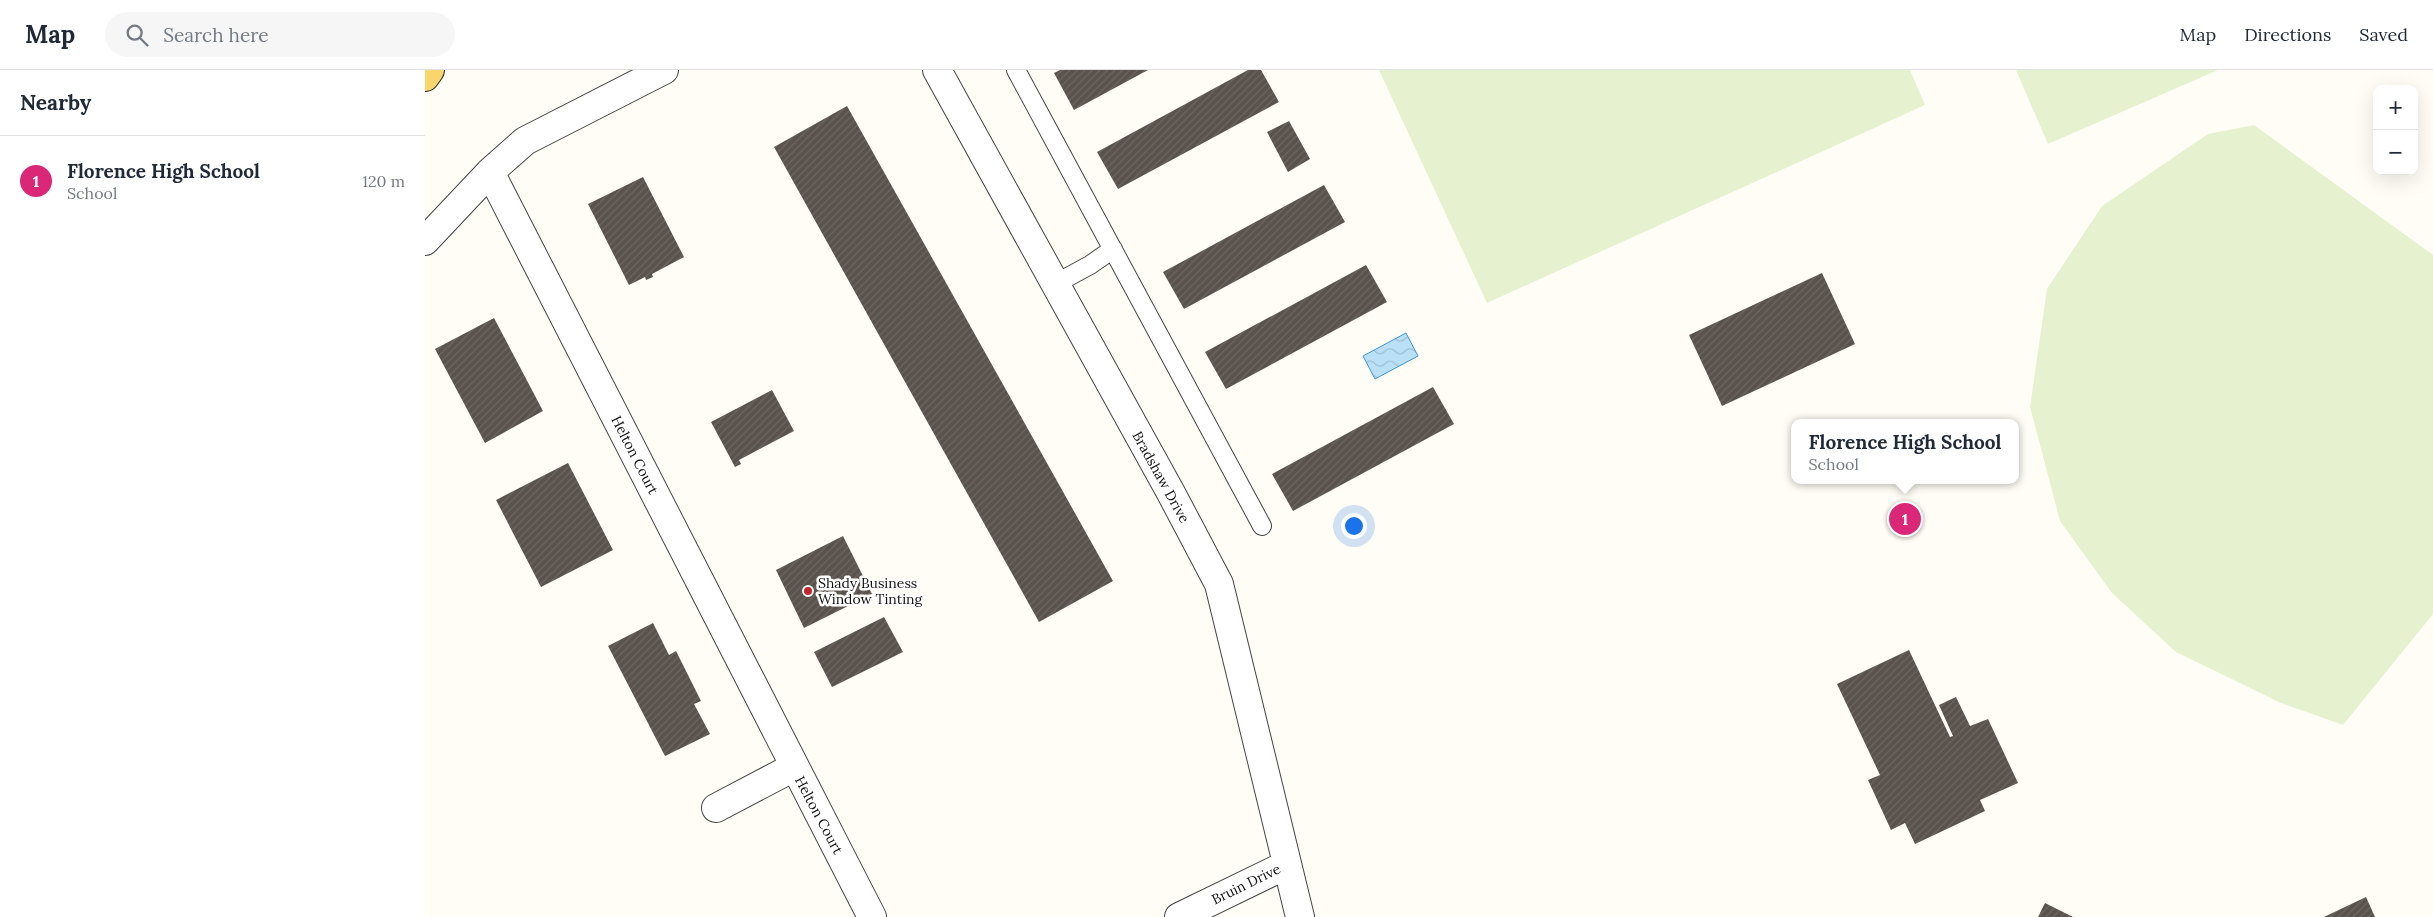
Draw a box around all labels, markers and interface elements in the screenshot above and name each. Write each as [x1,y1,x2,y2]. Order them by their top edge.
search box [105,12,455,57]
text: Map [25,19,75,50]
icon: search [123,21,151,49]
text: Search here [163,23,269,47]
text: Map [2180,23,2216,46]
text: Directions [2244,23,2331,46]
text: Saved [2359,23,2408,46]
map controls [2373,85,2418,175]
button: + [2373,85,2418,130]
text: Nearby [20,89,91,116]
button: − [2373,130,2418,175]
text: Florence High School [67,159,260,183]
text: 1 [33,171,39,191]
text: 120 m [362,171,405,191]
text: School [67,183,117,203]
street label: Helton Court [608,413,663,498]
popup [1791,419,2019,484]
street label: Bradshaw Drive [1128,428,1194,526]
text: Florence High School [1809,430,2001,454]
text: School [1809,454,1859,474]
pin: 1 [1889,500,1921,538]
your location [1341,513,1367,539]
place label: Shady Business Window Tinting [818,574,923,608]
marker: Shady Business Window Tinting [802,585,814,597]
street label: Helton Court [791,773,847,858]
street label: Bruin Drive [1209,859,1284,908]

